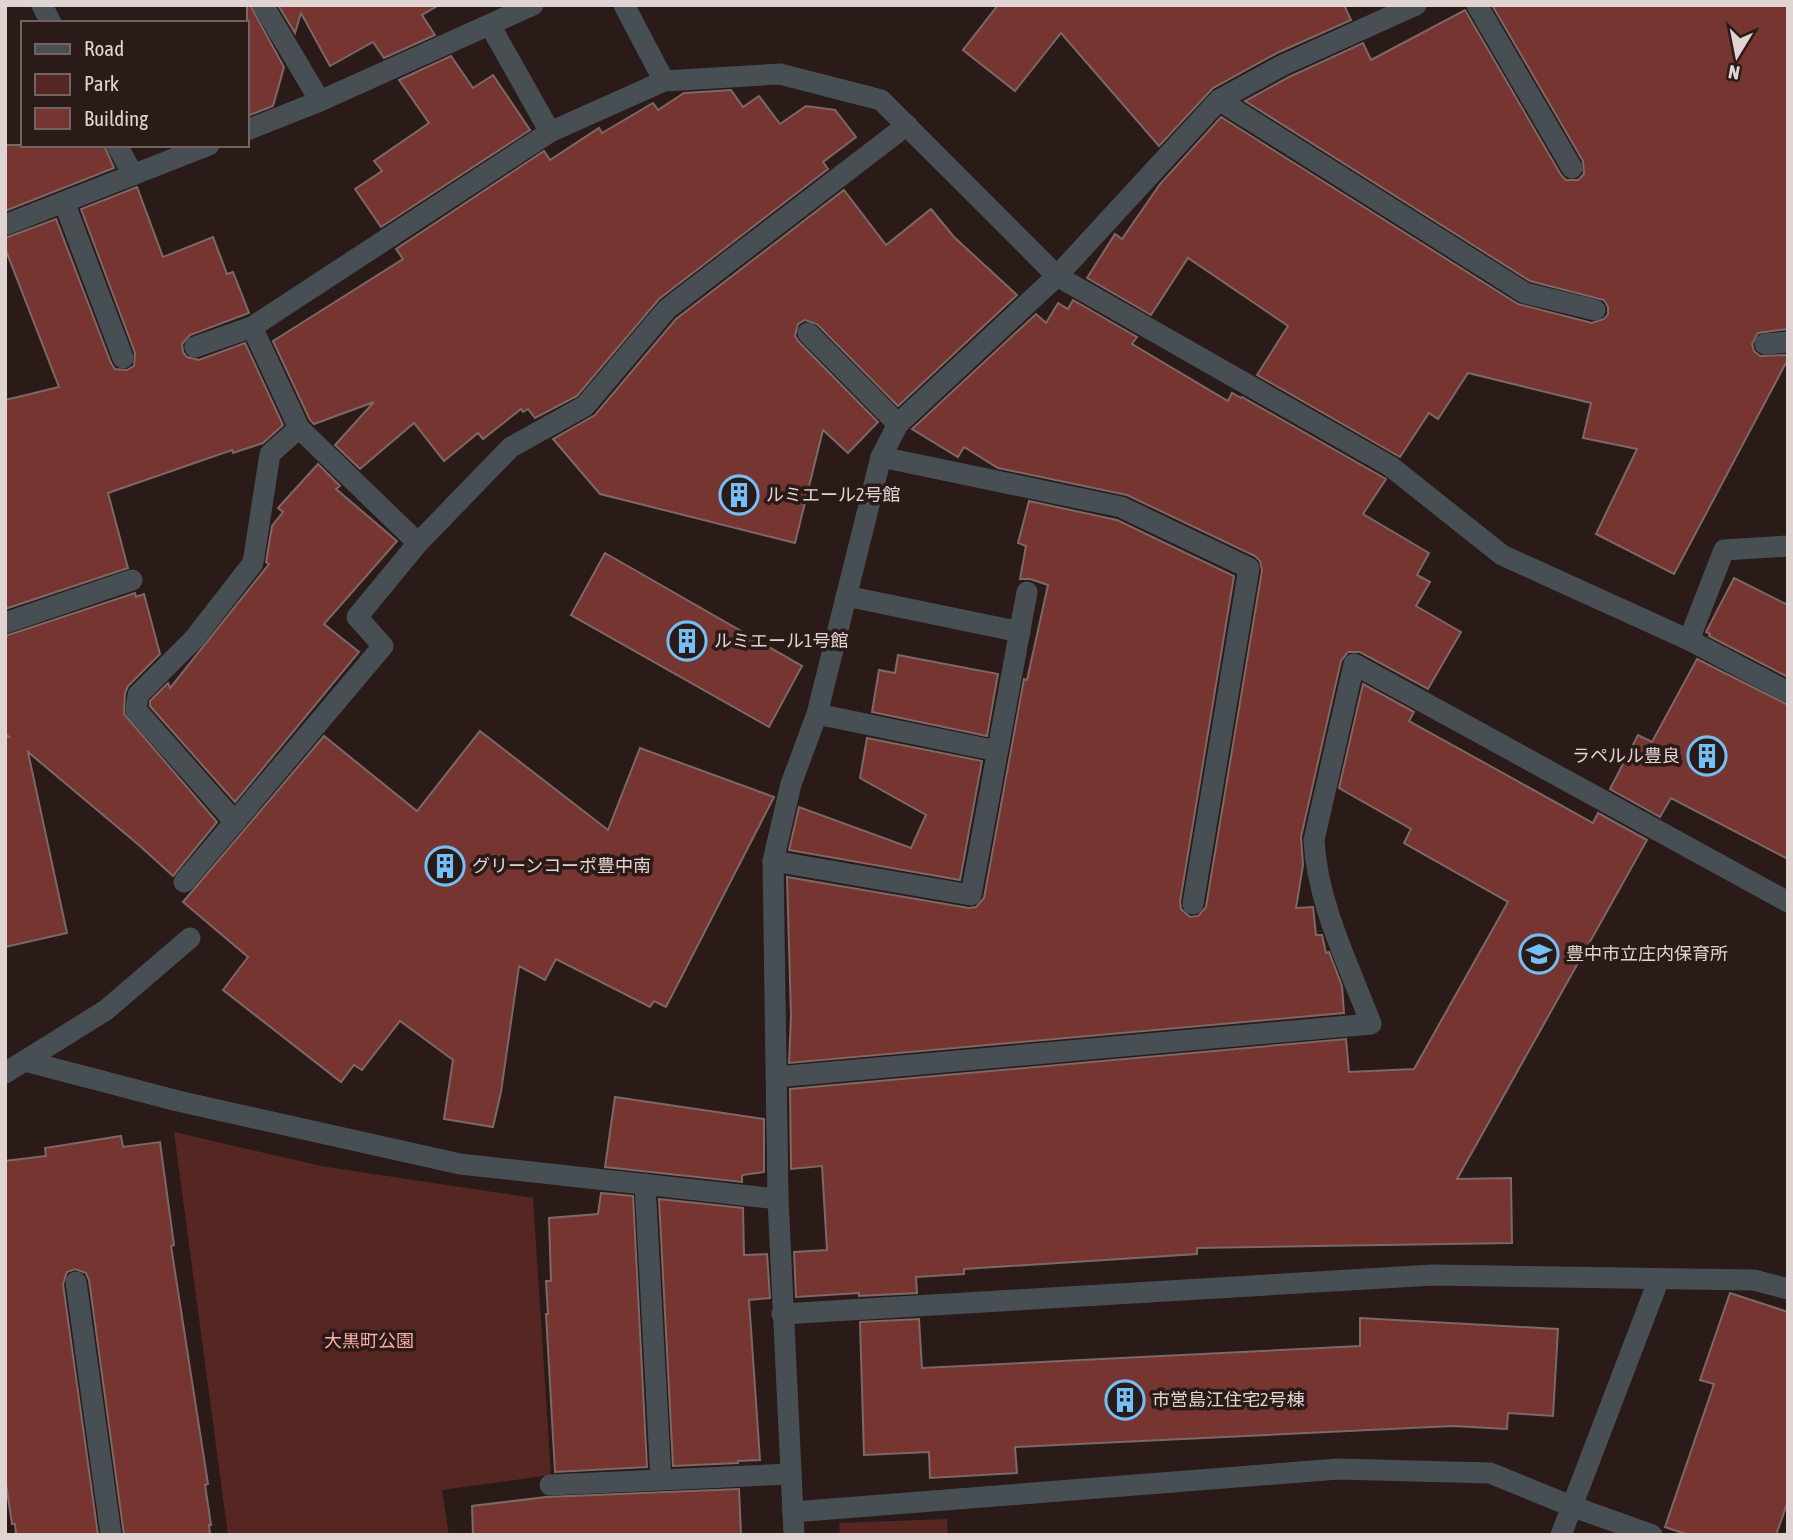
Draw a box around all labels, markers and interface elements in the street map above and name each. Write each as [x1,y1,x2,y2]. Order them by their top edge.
legend [21,21,248,147]
north arrow [1702,21,1772,91]
text: Road [84,36,124,60]
text: N [1727,61,1741,85]
text: Park [84,71,119,95]
text: Building [84,106,148,130]
building icon: ルミエール2号館 [718,474,760,516]
place label: ルミエール2号館 [766,484,900,505]
building icon: ルミエール1号館 [666,620,708,662]
place label: ルミエール1号館 [714,630,848,651]
building icon: ラペルル豊良 [1686,735,1728,777]
place label: ラペルル豊良 [1572,745,1680,766]
building icon: グリーンコーポ豊中南 [424,845,466,887]
place label: グリーンコーポ豊中南 [472,855,651,876]
school or university icon: 豊中市立庄内保育所 [1518,933,1560,975]
place label: 豊中市立庄内保育所 [1566,943,1728,964]
park label: 大黒町公園 [324,1330,414,1351]
building icon: 市営島江住宅2号棟 [1104,1379,1146,1421]
place label: 市営島江住宅2号棟 [1152,1389,1304,1410]

